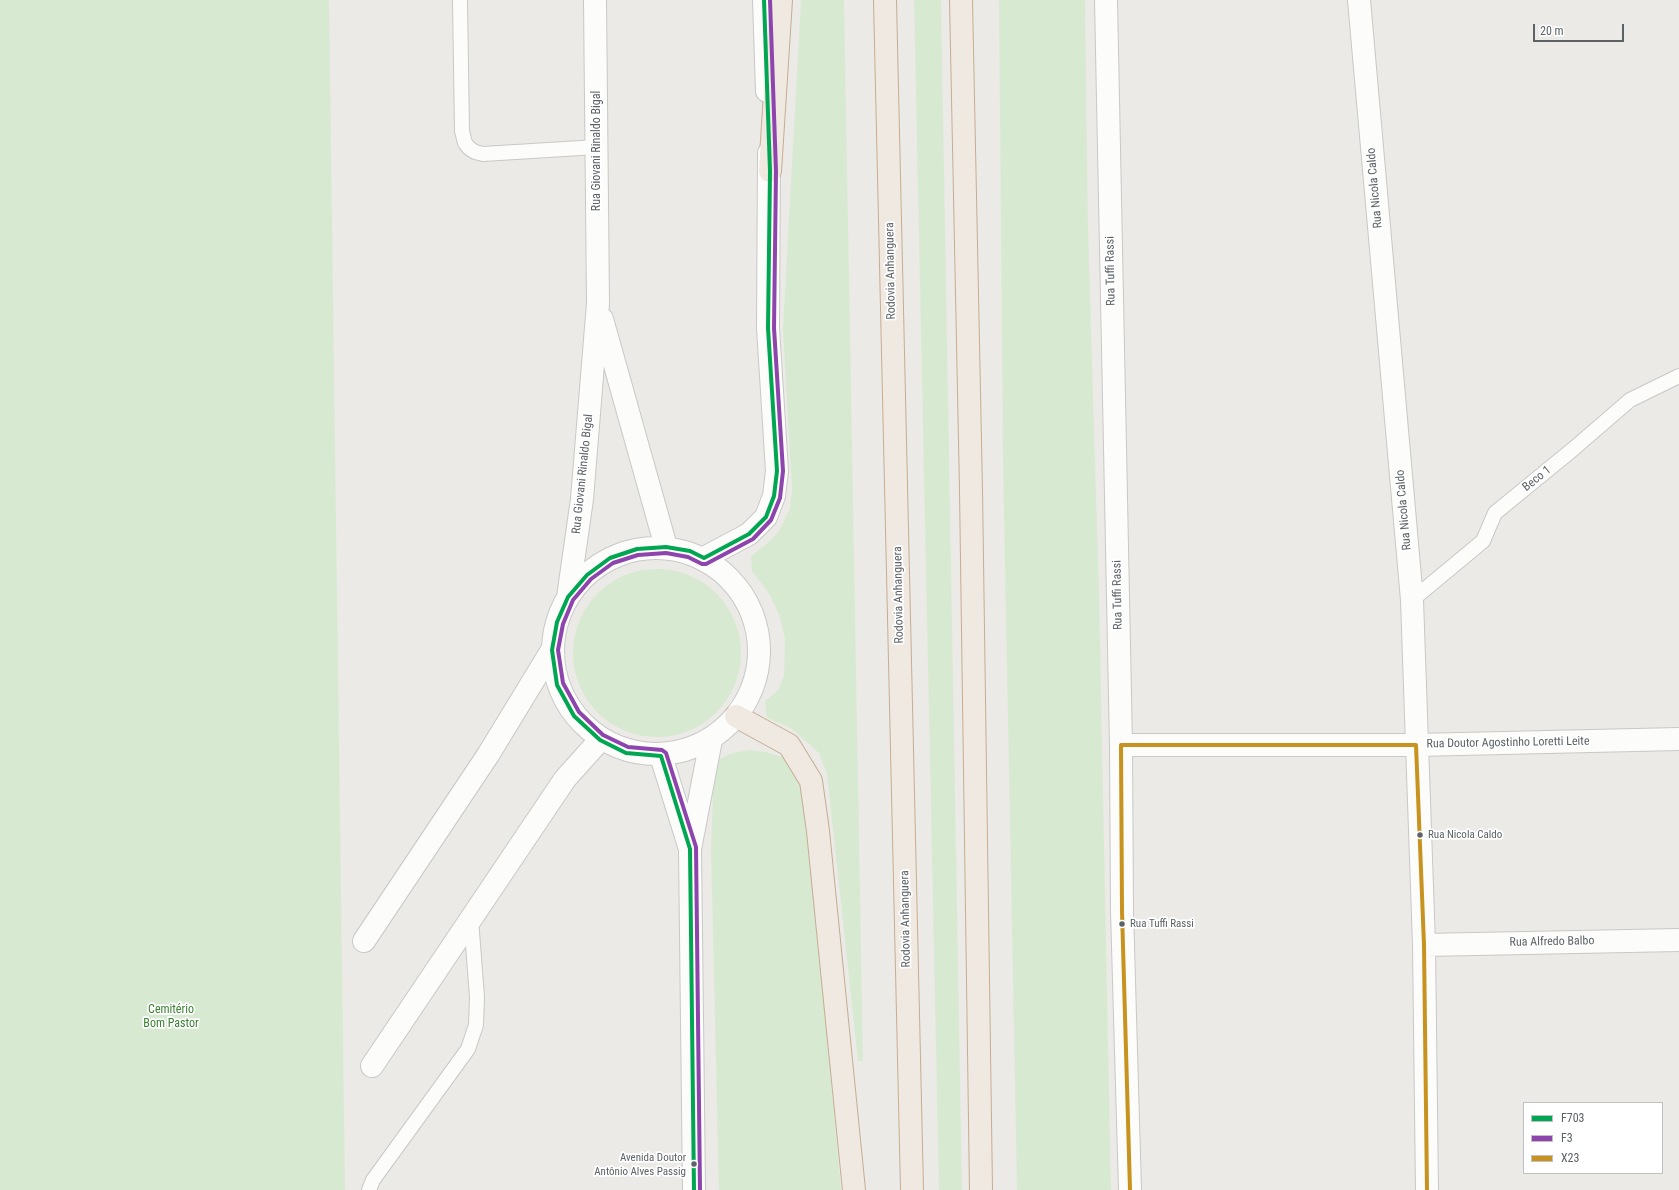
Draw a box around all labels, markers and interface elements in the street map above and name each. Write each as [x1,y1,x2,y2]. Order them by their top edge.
scale bar [1535,16,1626,42]
text: 20 m [1540,24,1564,38]
street label: Rua Giovani Rinaldo Bigal [590,91,604,211]
street label: Rua Nicola Caldo [1364,147,1386,229]
street label: Rodovia Anhanguera [883,222,899,320]
street label: Rua Tuffi Rassi [1103,236,1119,306]
street label: Rua Giovani Rinaldo Bigal [570,413,596,535]
street label: Beco 1 [1520,463,1554,495]
street label: Rua Nicola Caldo [1393,469,1415,551]
street label: Rodovia Anhanguera [891,546,907,644]
street label: Rua Tuffi Rassi [1110,560,1126,630]
street label: Rua Doutor Agostinho Loretti Leite [1426,734,1590,752]
place label: Rua Nicola Caldo [1428,828,1502,842]
marker: Rua Nicola Caldo [1415,830,1425,840]
street label: Rodovia Anhanguera [898,870,914,968]
place label: Rua Tuffi Rassi [1130,917,1194,931]
marker: Rua Tuffi Rassi [1117,919,1127,929]
street label: Rua Alfredo Balbo [1509,934,1595,950]
park label: Cemitério Bom Pastor [143,1003,199,1031]
legend [1523,1102,1663,1174]
text: F703 [1561,1111,1585,1125]
text: F3 [1561,1131,1573,1145]
place label: Avenida Doutor Antônio Alves Passig [594,1151,686,1177]
text: X23 [1561,1151,1579,1165]
marker: Avenida Doutor Antônio Alves Passig [689,1159,699,1169]

